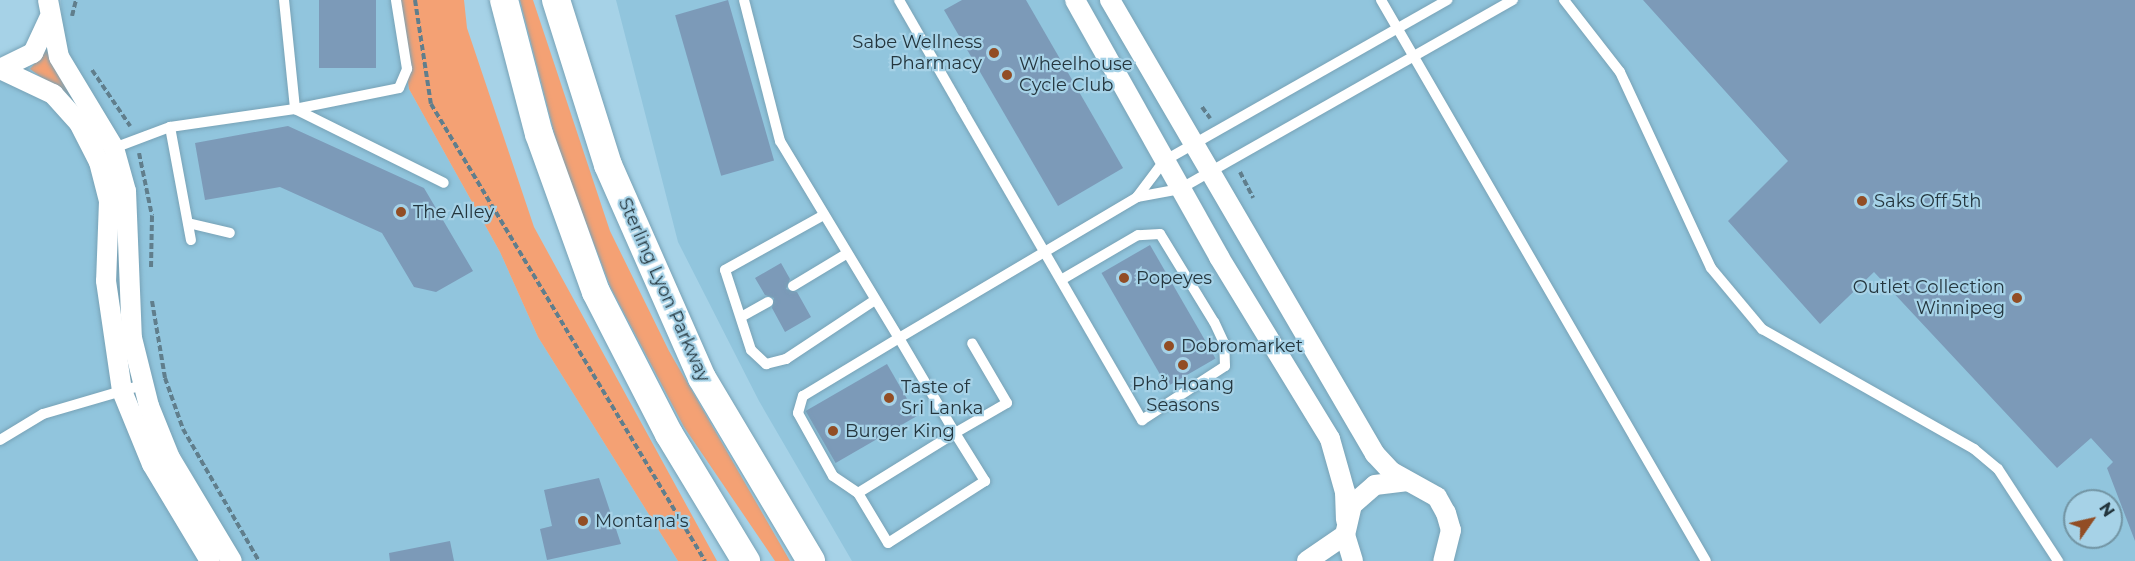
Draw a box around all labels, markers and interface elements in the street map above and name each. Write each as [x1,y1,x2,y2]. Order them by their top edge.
place label: Sabe Wellness Pharmacy [852,32,982,74]
marker: Sabe Wellness Pharmacy [987,46,1001,60]
place label: Wheelhouse Cycle Club [1019,54,1133,97]
marker: Wheelhouse Cycle Club [1000,68,1014,82]
place label: Saks Off 5th [1874,190,1981,212]
marker: Saks Off 5th [1855,194,1869,208]
street label: Sterling Lyon Parkway [614,195,714,385]
place label: The Alley [413,201,494,223]
marker: The Alley [394,205,408,219]
place label: Popeyes [1136,267,1212,289]
marker: Popeyes [1117,271,1131,285]
place label: Outlet Collection Winnipeg [1853,277,2005,320]
marker: Outlet Collection Winnipeg [2010,291,2024,305]
place label: Dobromarket [1181,335,1303,357]
marker: Dobromarket [1162,339,1176,353]
marker: Phở Hoang Seasons [1176,358,1190,372]
place label: Phở Hoang Seasons [1132,374,1234,416]
place label: Taste of Sri Lanka [901,377,983,420]
marker: Taste of Sri Lanka [882,391,896,405]
place label: Burger King [845,420,955,442]
marker: Burger King [826,424,840,438]
north arrow [2063,489,2123,549]
text: N [2095,499,2118,520]
place label: Montana's [595,510,688,532]
marker: Montana's [576,514,590,528]

